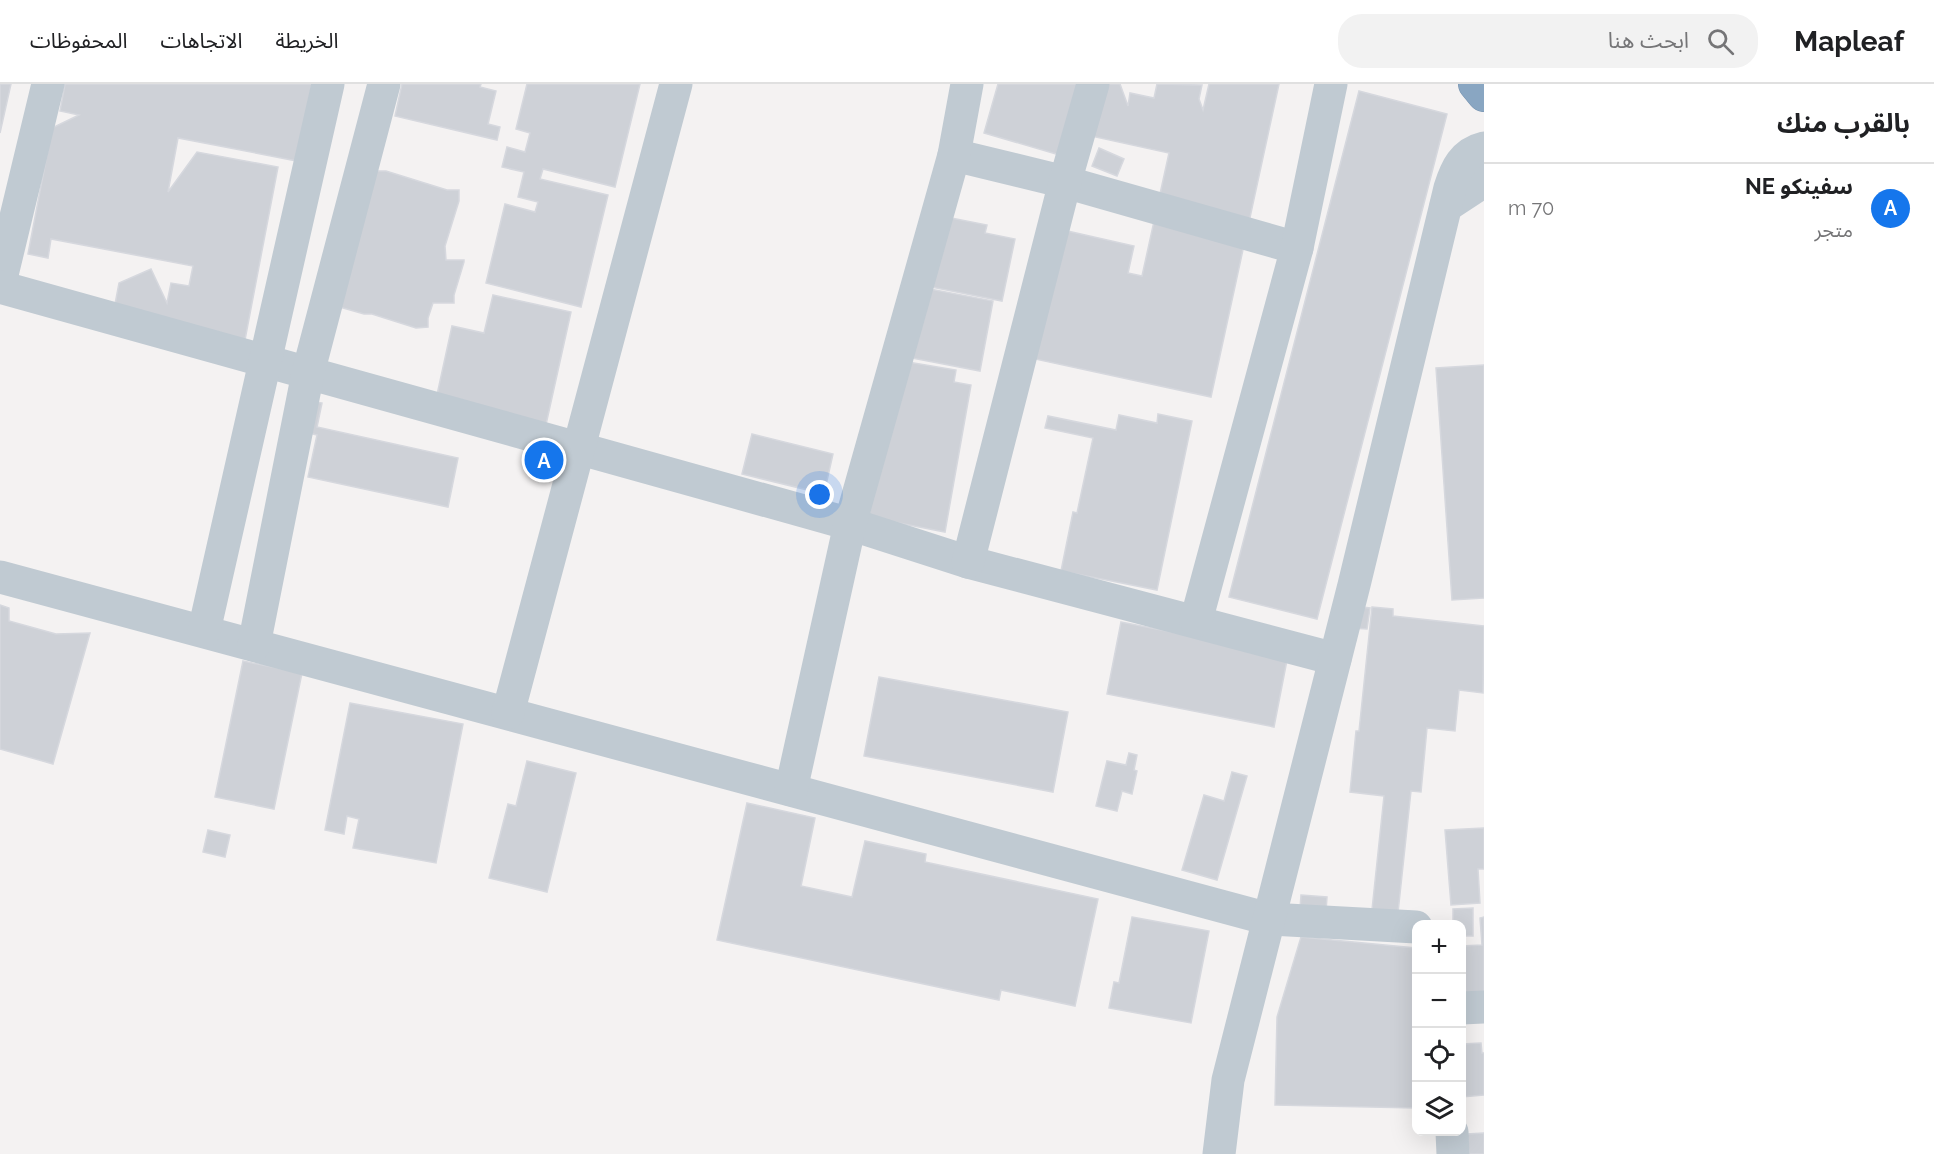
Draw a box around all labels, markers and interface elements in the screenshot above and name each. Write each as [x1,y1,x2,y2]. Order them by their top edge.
search box [1338,14,1758,68]
icon: search [1704,25,1737,58]
text: Mapleaf [1794,25,1904,58]
text: ابحث هنا [1608,27,1689,53]
text: المحفوظات [30,28,127,53]
text: الاتجاهات [160,28,242,53]
text: الخريطة [275,28,338,53]
text: بالقرب منك [1777,108,1910,138]
text: سفينكو NE [1745,173,1853,199]
text: 70 m [1508,196,1554,220]
text: A [1884,196,1897,220]
text: متجر [1814,218,1853,242]
pin: A [524,438,564,482]
your location [805,480,834,509]
map controls [1412,920,1466,1136]
button: + [1412,920,1466,974]
button: − [1412,974,1466,1028]
button: locate [1412,1028,1466,1082]
button: layers [1412,1082,1466,1136]

